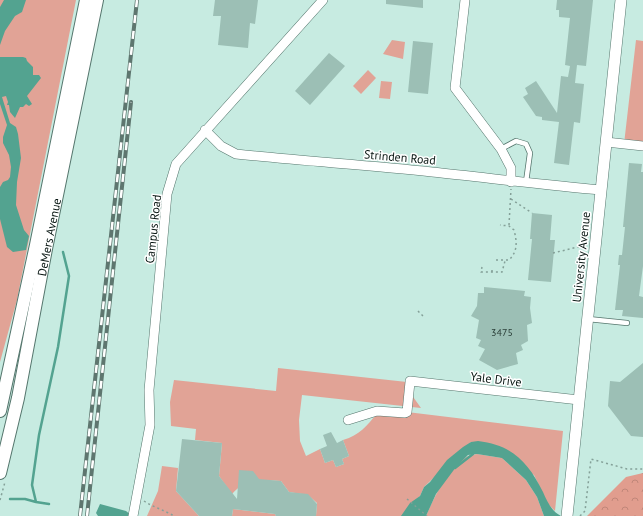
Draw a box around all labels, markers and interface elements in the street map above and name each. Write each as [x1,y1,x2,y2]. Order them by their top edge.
street label: Strinden Road [363,146,437,168]
street label: Campus Road [142,194,164,264]
street label: DeMers Avenue [34,197,64,277]
street label: University Avenue [569,211,593,303]
house number: 3475 [491,326,513,339]
street label: Yale Drive [470,368,522,390]

